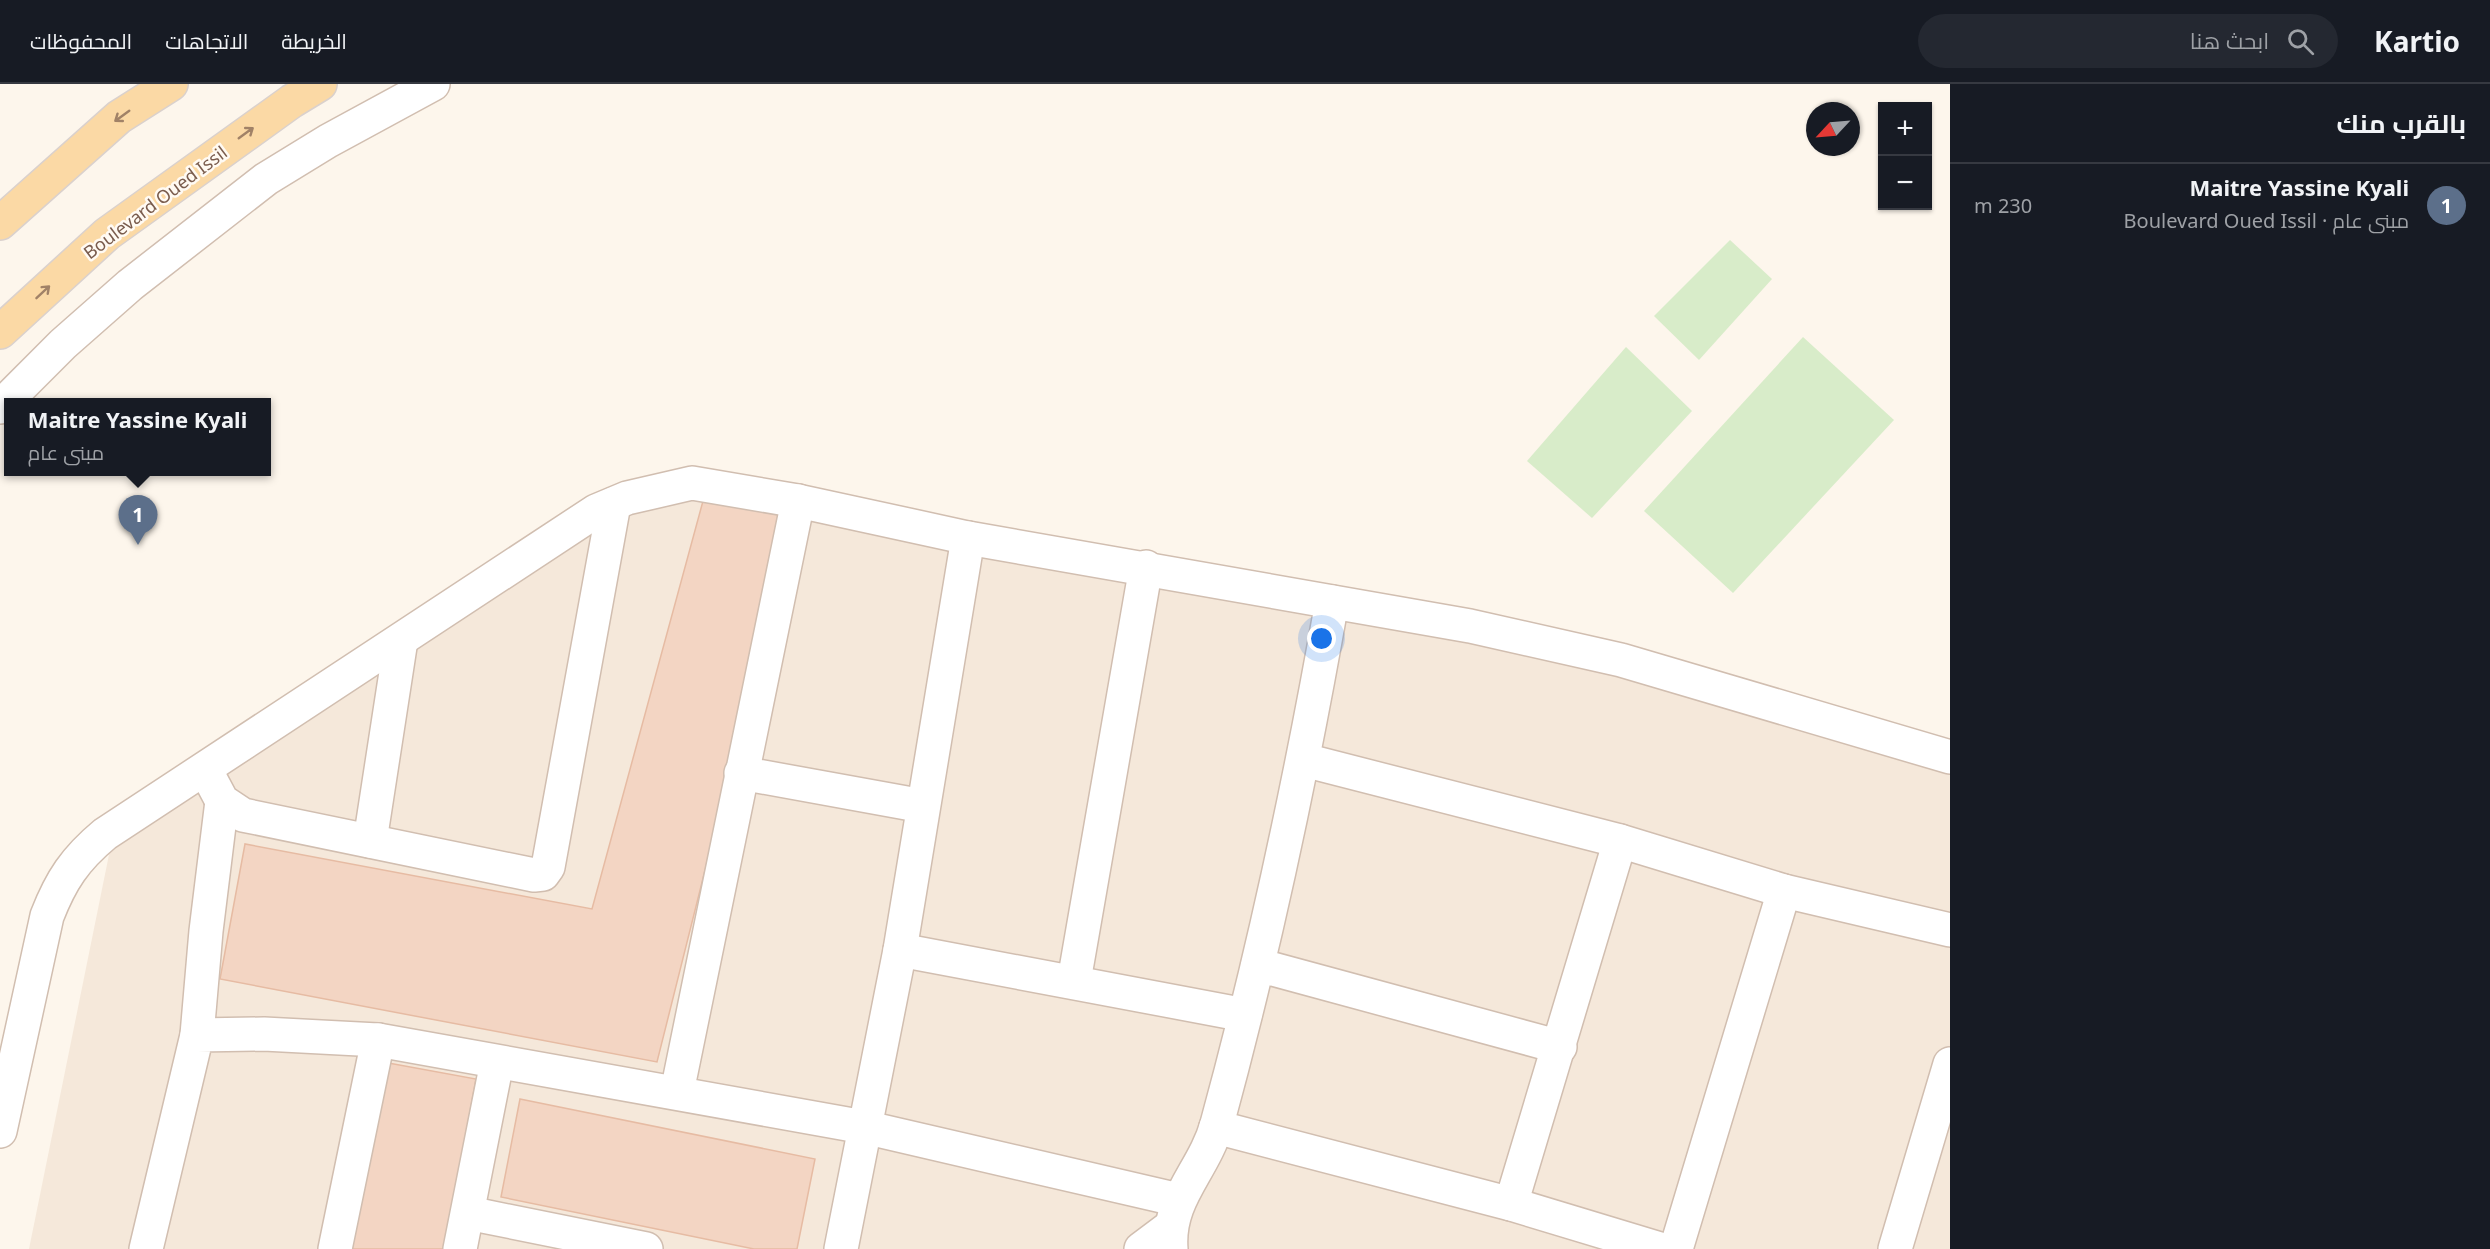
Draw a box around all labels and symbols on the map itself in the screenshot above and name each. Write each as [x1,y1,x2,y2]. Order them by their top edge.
north arrow [1806,102,1860,156]
one-way arrow [114,110,130,122]
one-way arrow [237,127,254,139]
street label: Boulevard Oued Issil [78,140,232,264]
one-way arrow [35,284,50,299]
pin: 1 [118,496,158,545]
your location [1307,624,1336,653]

